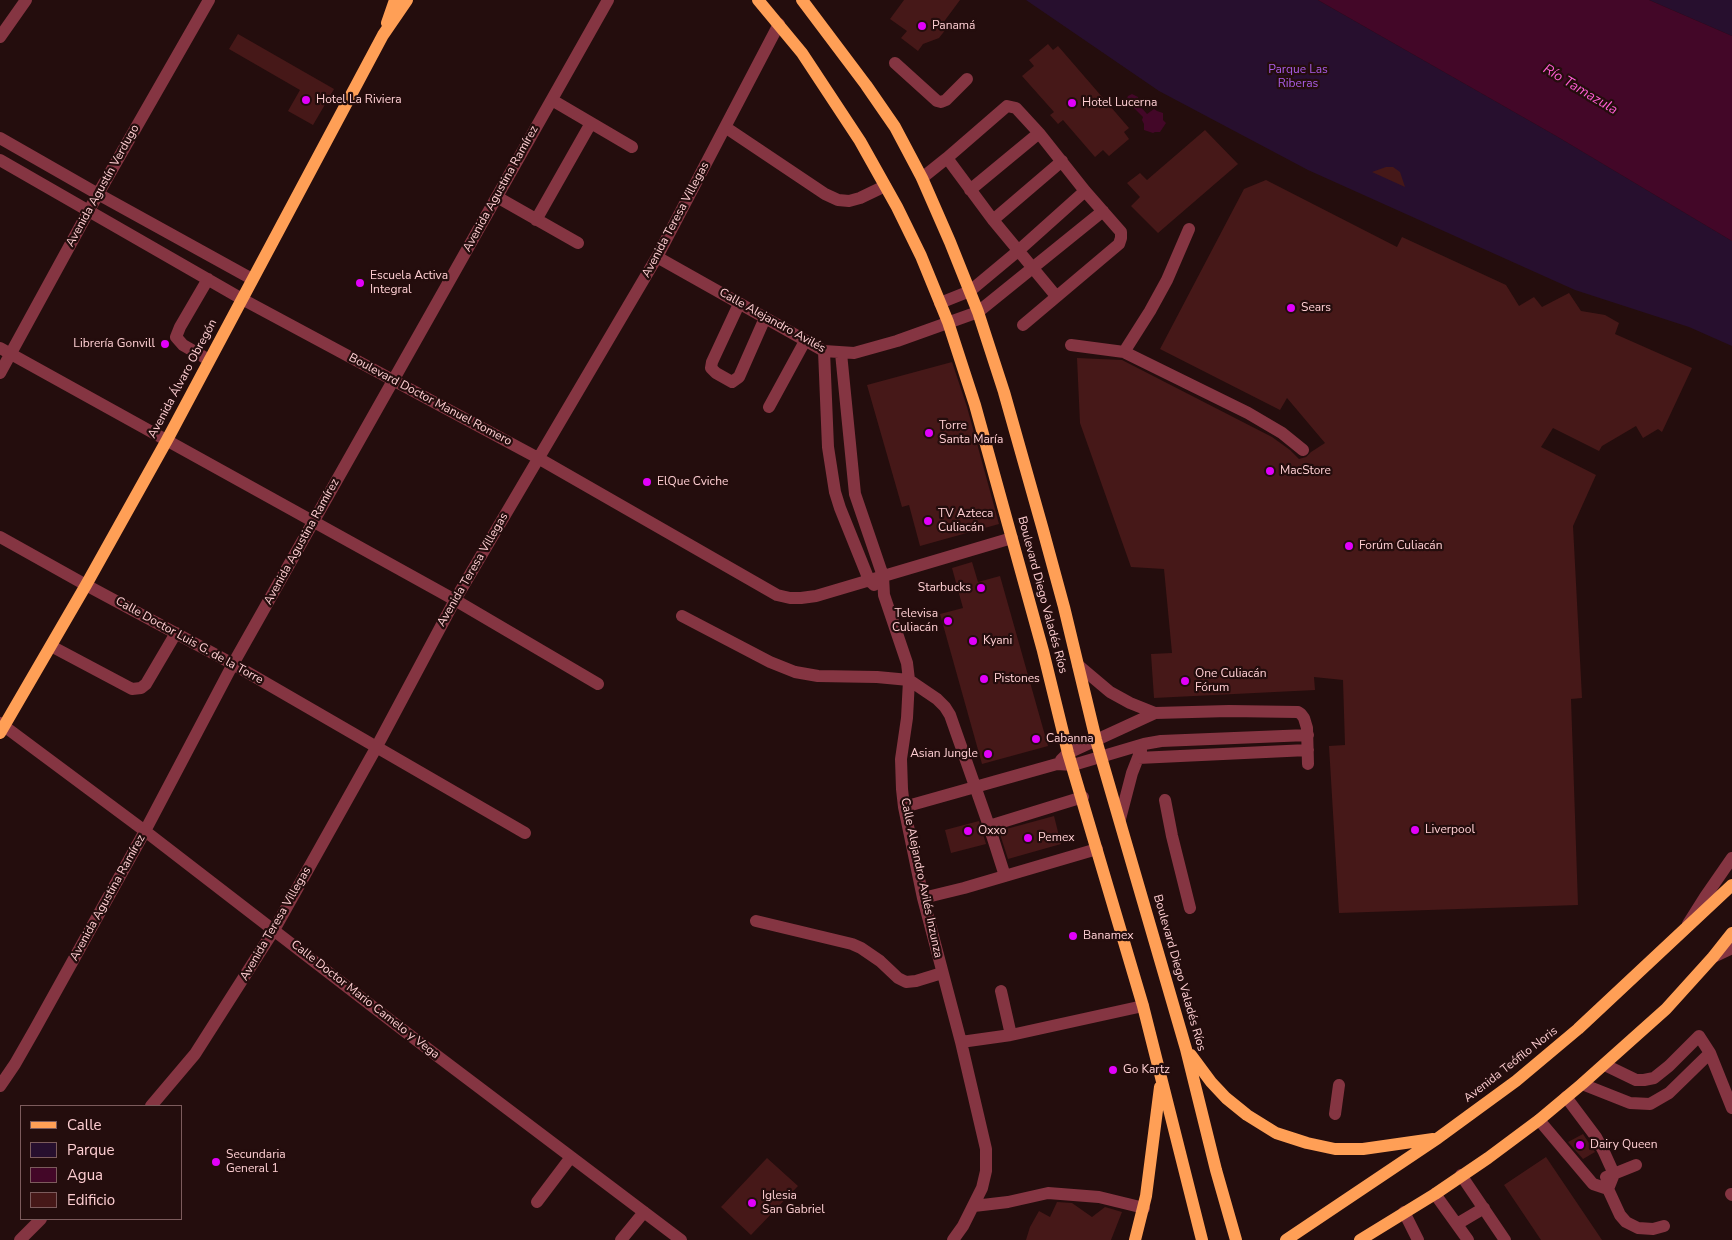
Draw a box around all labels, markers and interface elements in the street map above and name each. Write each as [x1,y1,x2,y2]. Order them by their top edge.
place label: Panamá [932,19,975,33]
marker: Panamá [916,20,928,32]
water label: Río Tamazula [1540,61,1620,119]
park label: Parque Las Riberas [1268,63,1328,91]
place label: Hotel La Riviera [316,93,402,107]
marker: Hotel La Riviera [300,94,312,106]
place label: Hotel Lucerna [1082,96,1157,110]
marker: Hotel Lucerna [1066,97,1078,109]
street label: Avenida Agustín Verdugo [63,122,143,250]
street label: Avenida Agustina Ramírez [460,123,542,255]
street label: Avenida Teresa Villegas [639,160,713,280]
place label: Escuela Activa Integral [370,269,448,297]
marker: Escuela Activa Integral [354,277,366,289]
street label: Calle Alejandro Avilés [716,286,828,356]
place label: Sears [1301,301,1331,315]
marker: Sears [1285,302,1297,314]
street label: Avenida Álvaro Obregón [145,317,221,441]
place label: Librería Gonvill [73,337,155,351]
marker: Librería Gonvill [159,338,171,350]
street label: Boulevard Doctor Manuel Romero [346,351,514,449]
place label: Torre Santa María [939,419,1003,447]
marker: Torre Santa María [923,427,935,439]
place label: MacStore [1280,464,1331,478]
marker: MacStore [1264,465,1276,477]
place label: ElQue Cviche [657,475,728,489]
street label: Avenida Agustina Ramírez [261,476,343,608]
marker: ElQue Cviche [641,476,653,488]
place label: TV Azteca Culiacán [938,507,993,535]
street label: Avenida Teresa Villegas [434,510,512,630]
marker: TV Azteca Culiacán [922,515,934,527]
street label: Boulevard Diego Valadés Ríos [1014,515,1070,675]
place label: Forúm Culiacán [1359,539,1442,553]
marker: Forúm Culiacán [1343,540,1355,552]
place label: Starbucks [918,581,971,595]
marker: Starbucks [975,582,987,594]
street label: Calle Doctor Luis G. de la Torre [113,594,265,688]
place label: Televisa Culiacán [892,607,938,635]
marker: Televisa Culiacán [942,615,954,627]
place label: Kyani [983,634,1012,648]
marker: Kyani [967,635,979,647]
place label: One Culiacán Fórum [1195,667,1267,695]
place label: Pistones [994,672,1040,686]
marker: Pistones [978,673,990,685]
marker: One Culiacán Fórum [1179,675,1191,687]
place label: Cabanna [1046,732,1094,746]
marker: Cabanna [1030,733,1042,745]
place label: Asian Jungle [910,747,978,761]
marker: Asian Jungle [982,748,994,760]
street label: Calle Alejandro Avilés Inzunza [897,797,945,959]
place label: Liverpool [1425,823,1475,837]
place label: Oxxo [978,824,1006,838]
marker: Liverpool [1409,824,1421,836]
marker: Oxxo [962,825,974,837]
place label: Pemex [1038,831,1075,845]
street label: Avenida Agustina Ramírez [67,832,149,964]
marker: Pemex [1022,832,1034,844]
street label: Avenida Teresa Villegas [237,864,315,984]
street label: Boulevard Diego Valadés Ríos [1150,893,1208,1053]
place label: Banamex [1083,929,1134,943]
marker: Banamex [1067,930,1079,942]
street label: Calle Doctor Mario Camelo y Vega [288,938,442,1062]
street label: Avenida Teófilo Noris [1461,1024,1561,1106]
place label: Go Kartz [1123,1063,1170,1077]
marker: Go Kartz [1107,1064,1119,1076]
legend [20,1105,182,1220]
text: Calle [67,1115,102,1135]
place label: Dairy Queen [1590,1138,1657,1152]
marker: Dairy Queen [1574,1139,1586,1151]
text: Parque [67,1140,115,1160]
place label: Secundaria General 1 [226,1148,286,1176]
marker: Secundaria General 1 [210,1156,222,1168]
text: Agua [67,1165,103,1185]
place label: Iglesia San Gabriel [762,1189,825,1217]
text: Edificio [67,1190,115,1210]
marker: Iglesia San Gabriel [746,1197,758,1209]

